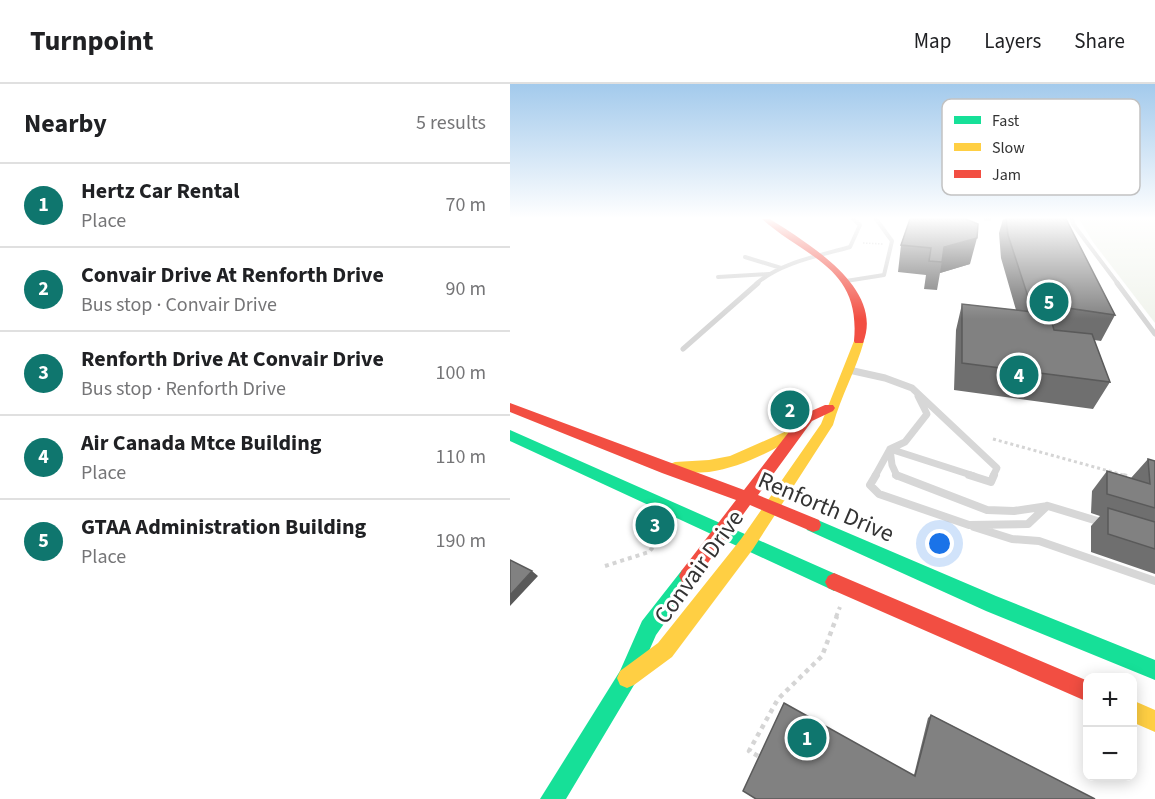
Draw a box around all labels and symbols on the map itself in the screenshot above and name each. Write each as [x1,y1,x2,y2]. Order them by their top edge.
legend [942,99,1140,195]
text: Fast [992,110,1020,132]
text: Slow [992,137,1025,159]
text: Jam [992,164,1021,186]
pin: 5 [1030,280,1068,324]
pin: 4 [1000,352,1038,398]
pin: 2 [770,388,810,432]
street label: Renforth Drive [753,463,899,551]
pin: 3 [636,502,674,548]
street label: Convair Drive [646,503,752,631]
your location [925,529,954,558]
pin: 1 [788,716,826,760]

